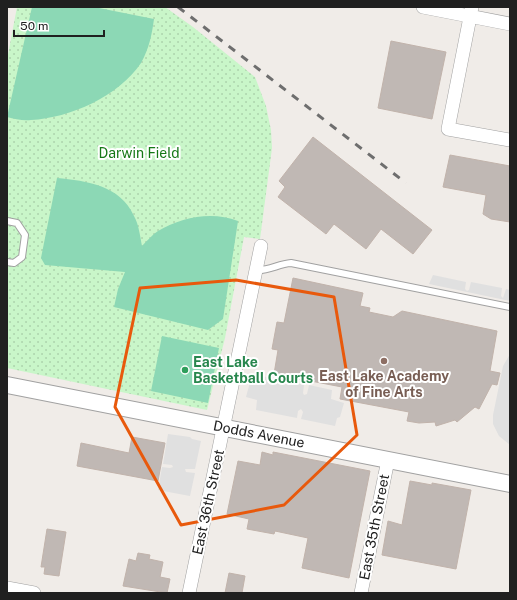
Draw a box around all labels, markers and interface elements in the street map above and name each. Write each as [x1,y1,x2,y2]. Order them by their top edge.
scale bar [14,12,104,38]
text: 50 m [20,19,48,33]
park label: Darwin Field [98,145,180,161]
place label: East Lake Basketball Courts [193,354,313,386]
marker: East Lake Academy of Fine Arts [379,356,389,366]
marker: East Lake Basketball Courts [180,365,190,375]
place label: East Lake Academy of Fine Arts [319,368,449,400]
street label: Dodds Avenue [212,417,306,451]
street label: East 36th Street [189,448,227,556]
street label: East 35th Street [356,473,392,581]

